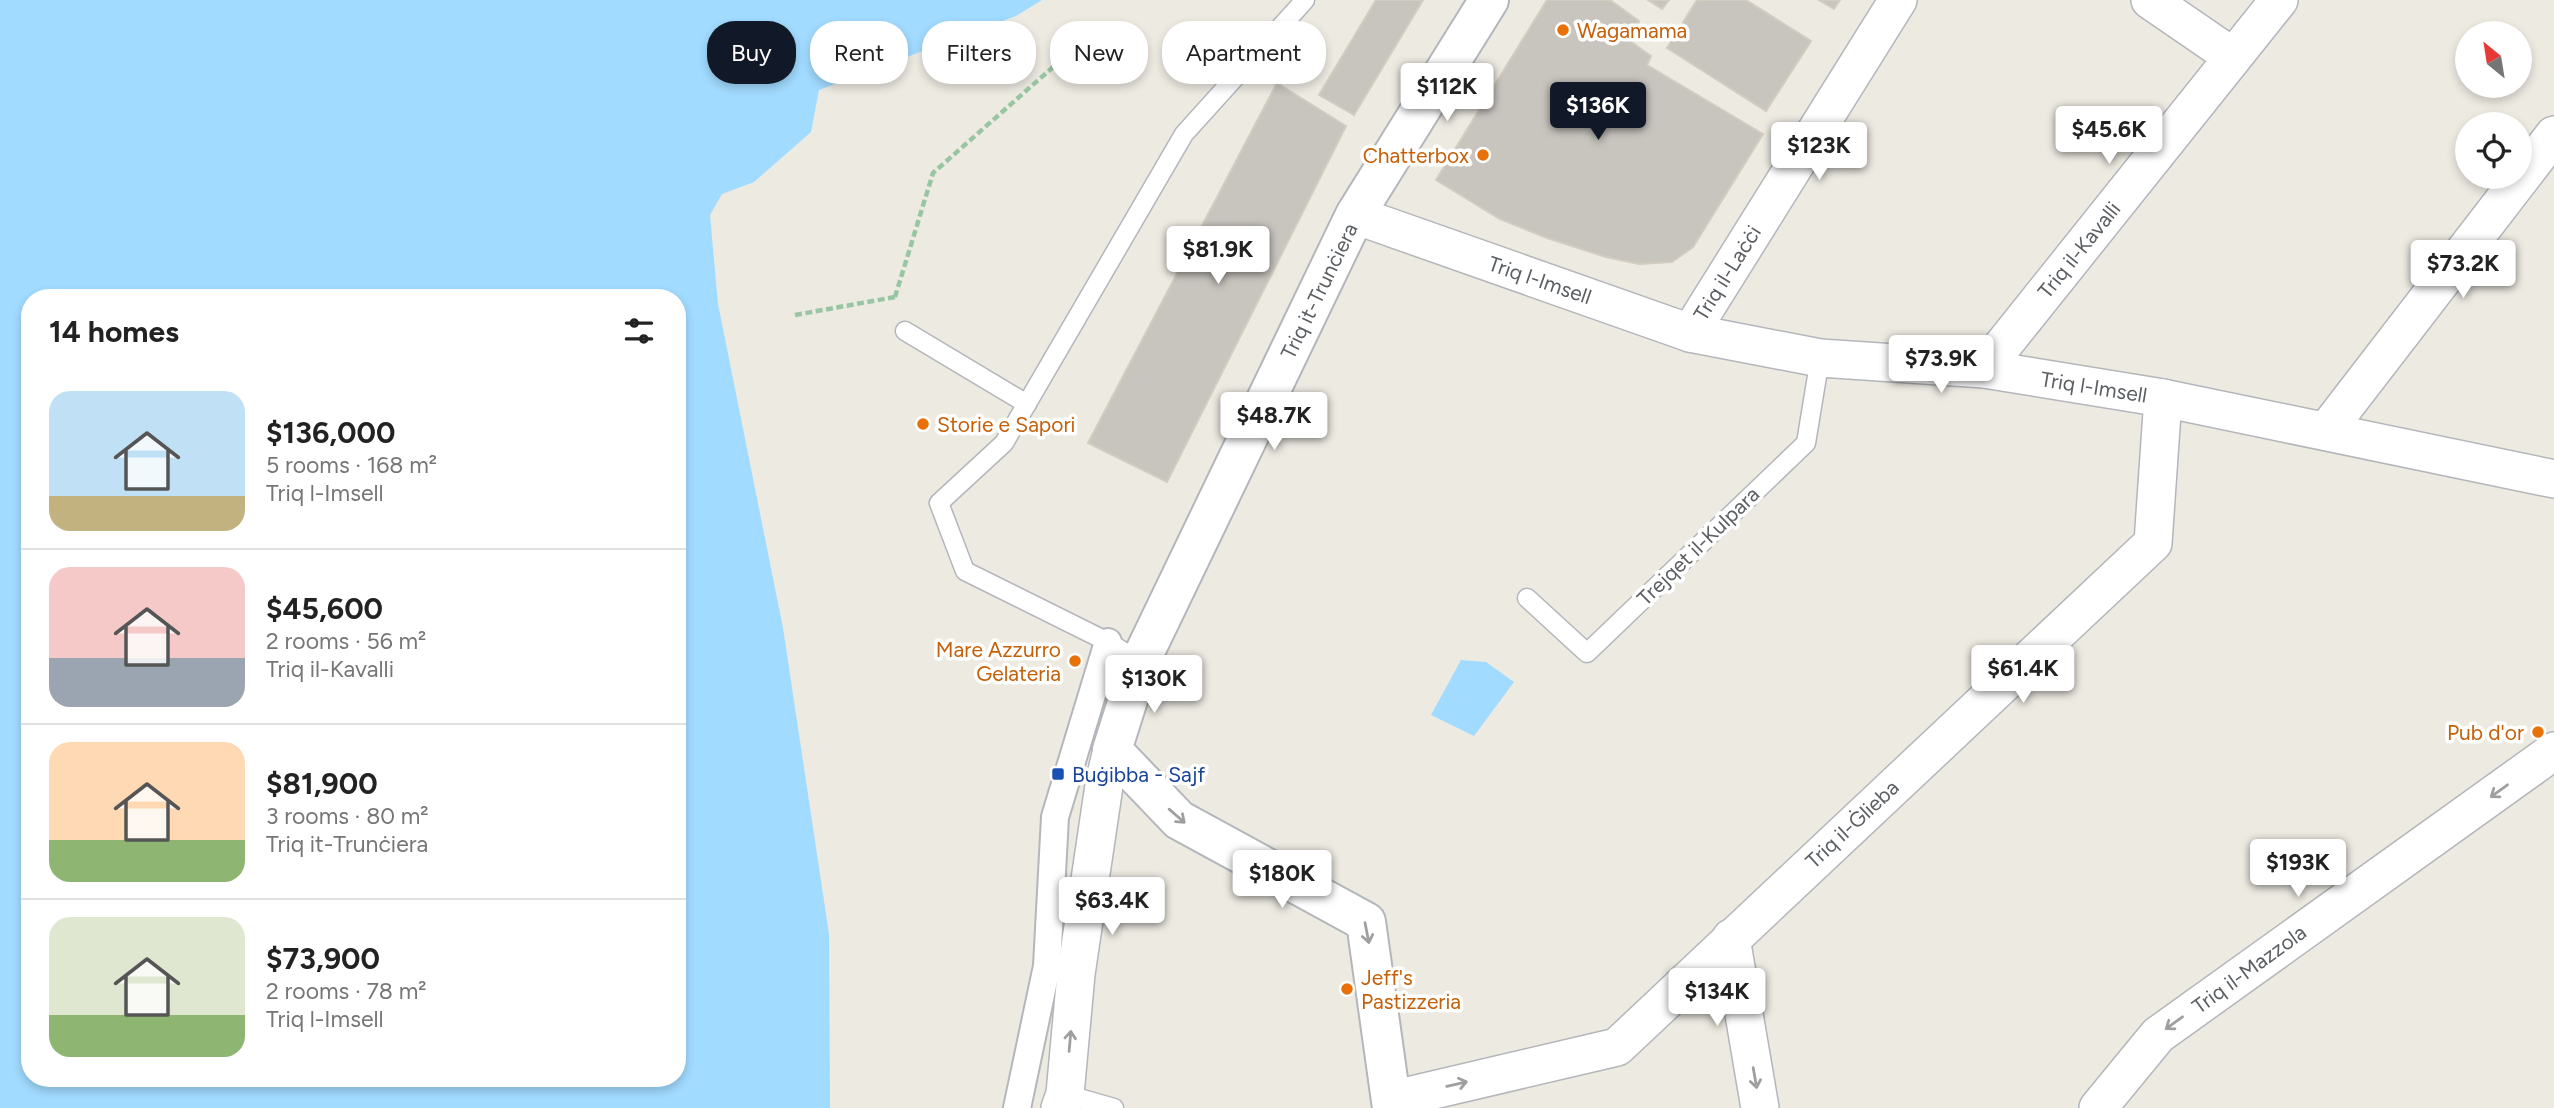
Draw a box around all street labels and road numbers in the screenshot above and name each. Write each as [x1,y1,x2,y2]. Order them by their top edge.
street label: Triq il-Kavalli [2033,197,2125,303]
street label: Triq it-Trunċiera [1275,219,1363,363]
street label: Triq il-Laċċi [1688,221,1766,325]
street label: Triq l-Imsell [1485,251,1595,309]
street label: Triq l-Imsell [2039,366,2149,408]
street label: Trejqet il-Kulpara [1632,481,1764,611]
street label: Triq il-Ġlieba [1800,775,1904,873]
street label: Triq il-Mazzola [2187,919,2311,1019]

